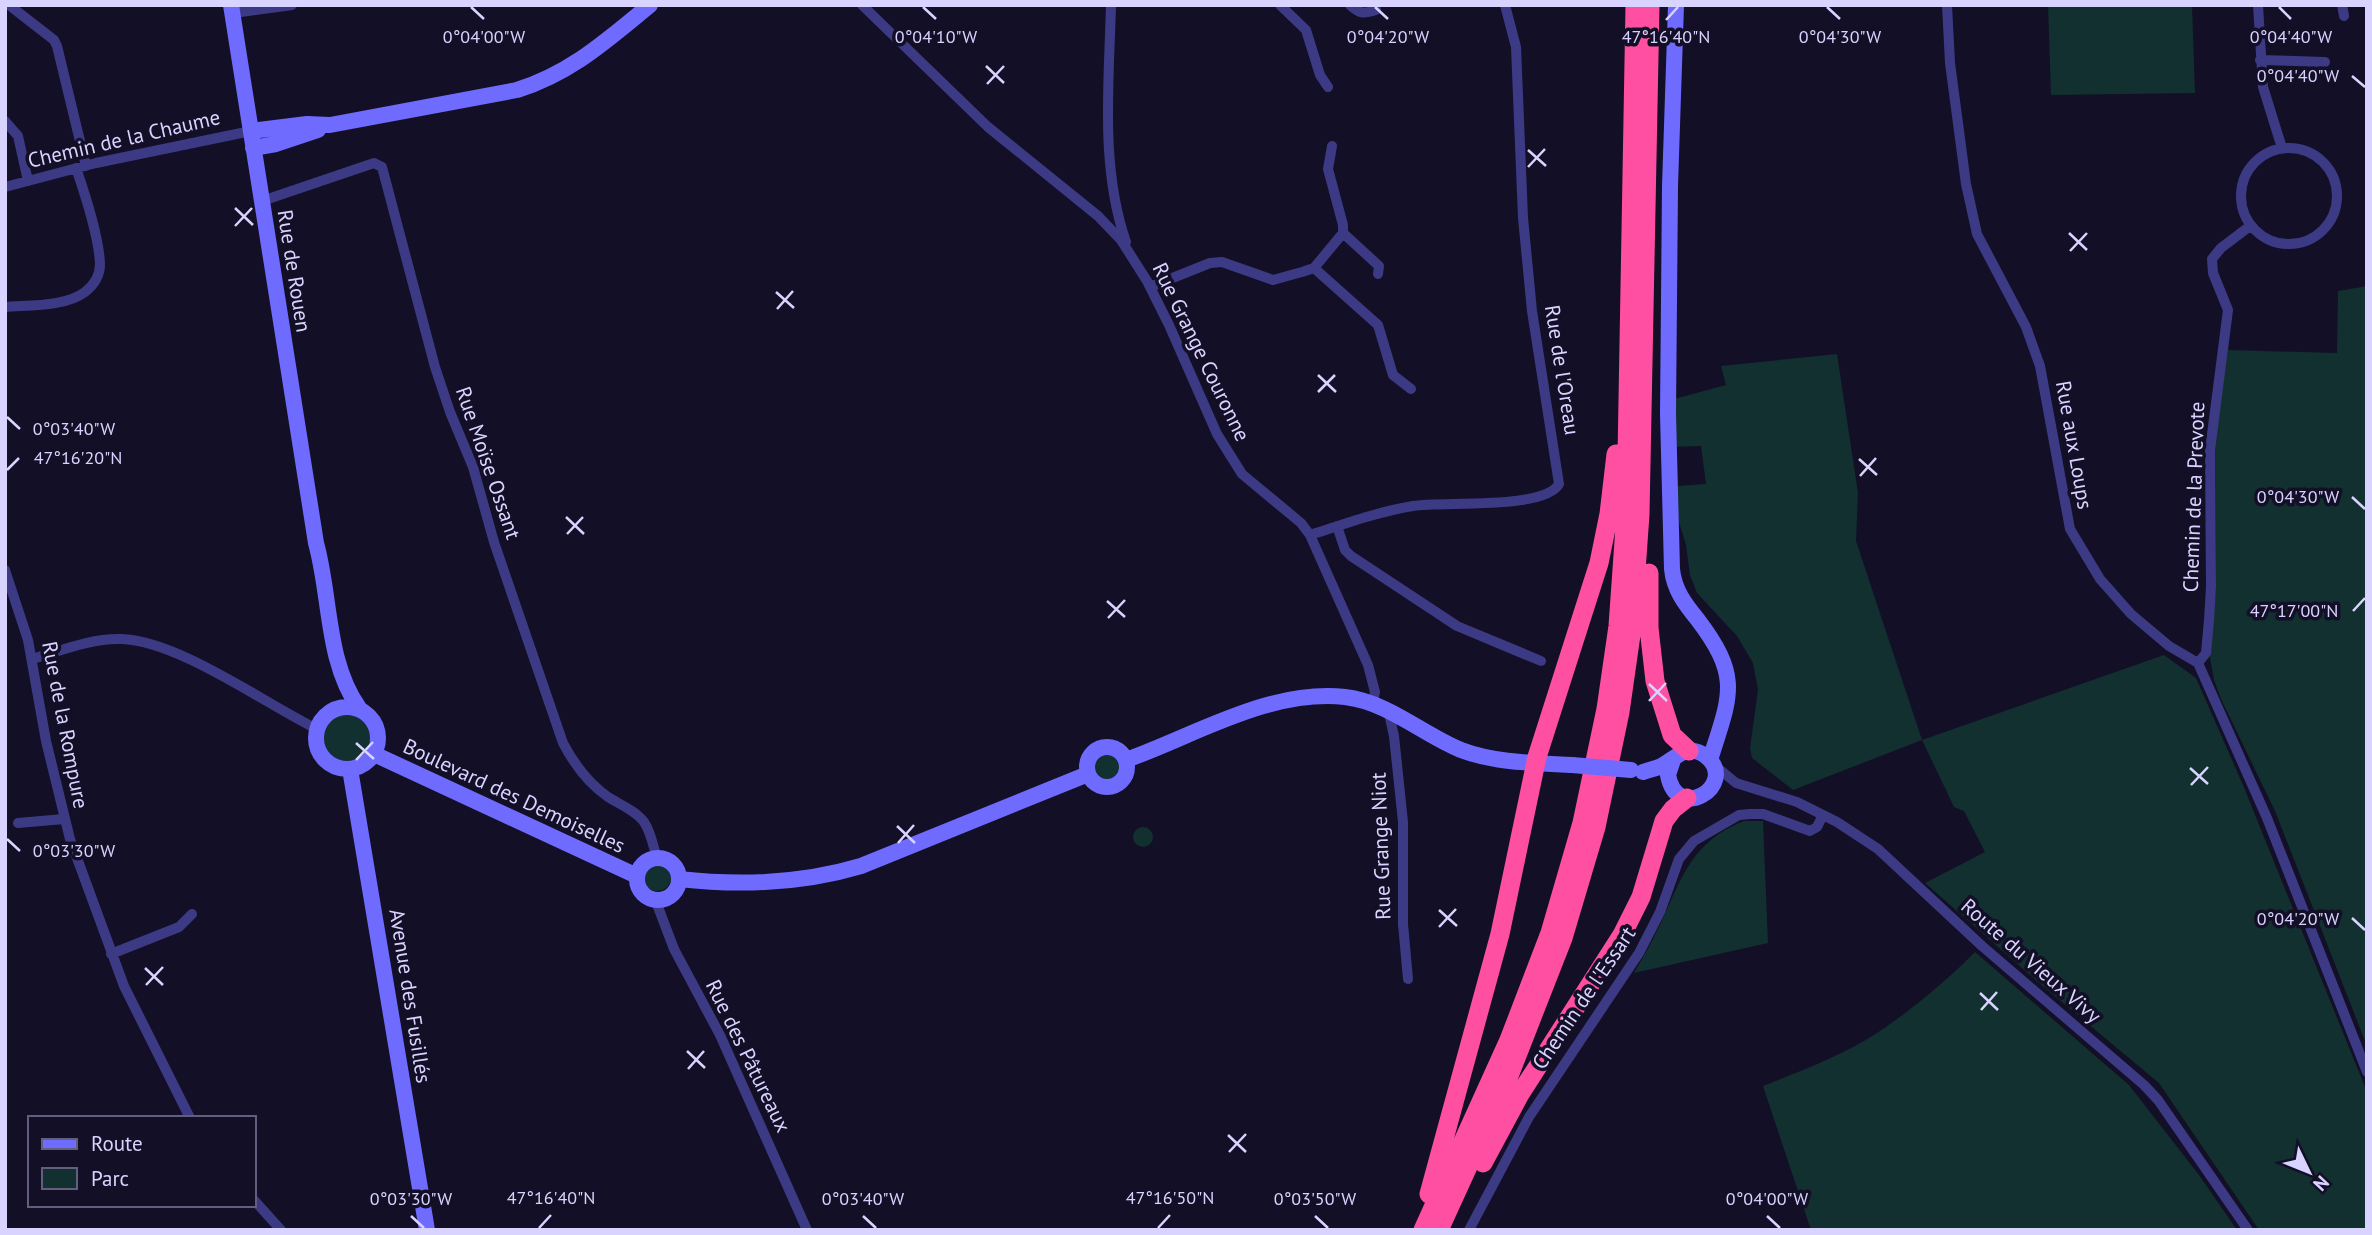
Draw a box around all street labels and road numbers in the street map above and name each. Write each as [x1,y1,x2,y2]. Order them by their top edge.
street label: Chemin de la Chaume [25,103,223,174]
street label: Rue de Rouen [271,208,318,334]
street label: Rue Grange Couronne [1147,258,1256,445]
street label: Rue de l'Oreau [1539,303,1586,437]
street label: Rue aux Loups [2050,379,2099,511]
street label: Rue Moïse Ossant [450,383,527,543]
street label: Chemin de la Prevote [2177,401,2210,593]
street label: Rue de la Rompure [36,639,95,811]
street label: Boulevard des Demoiselles [399,732,629,859]
street label: Rue Grange Niot [1364,772,1397,920]
street label: Route du Vieux Vivy [1956,892,2107,1029]
street label: Avenue des Fusillés [383,907,438,1085]
street label: Chemin de l'Essart [1526,921,1641,1074]
street label: Rue des Pâtureaux [700,975,797,1137]

